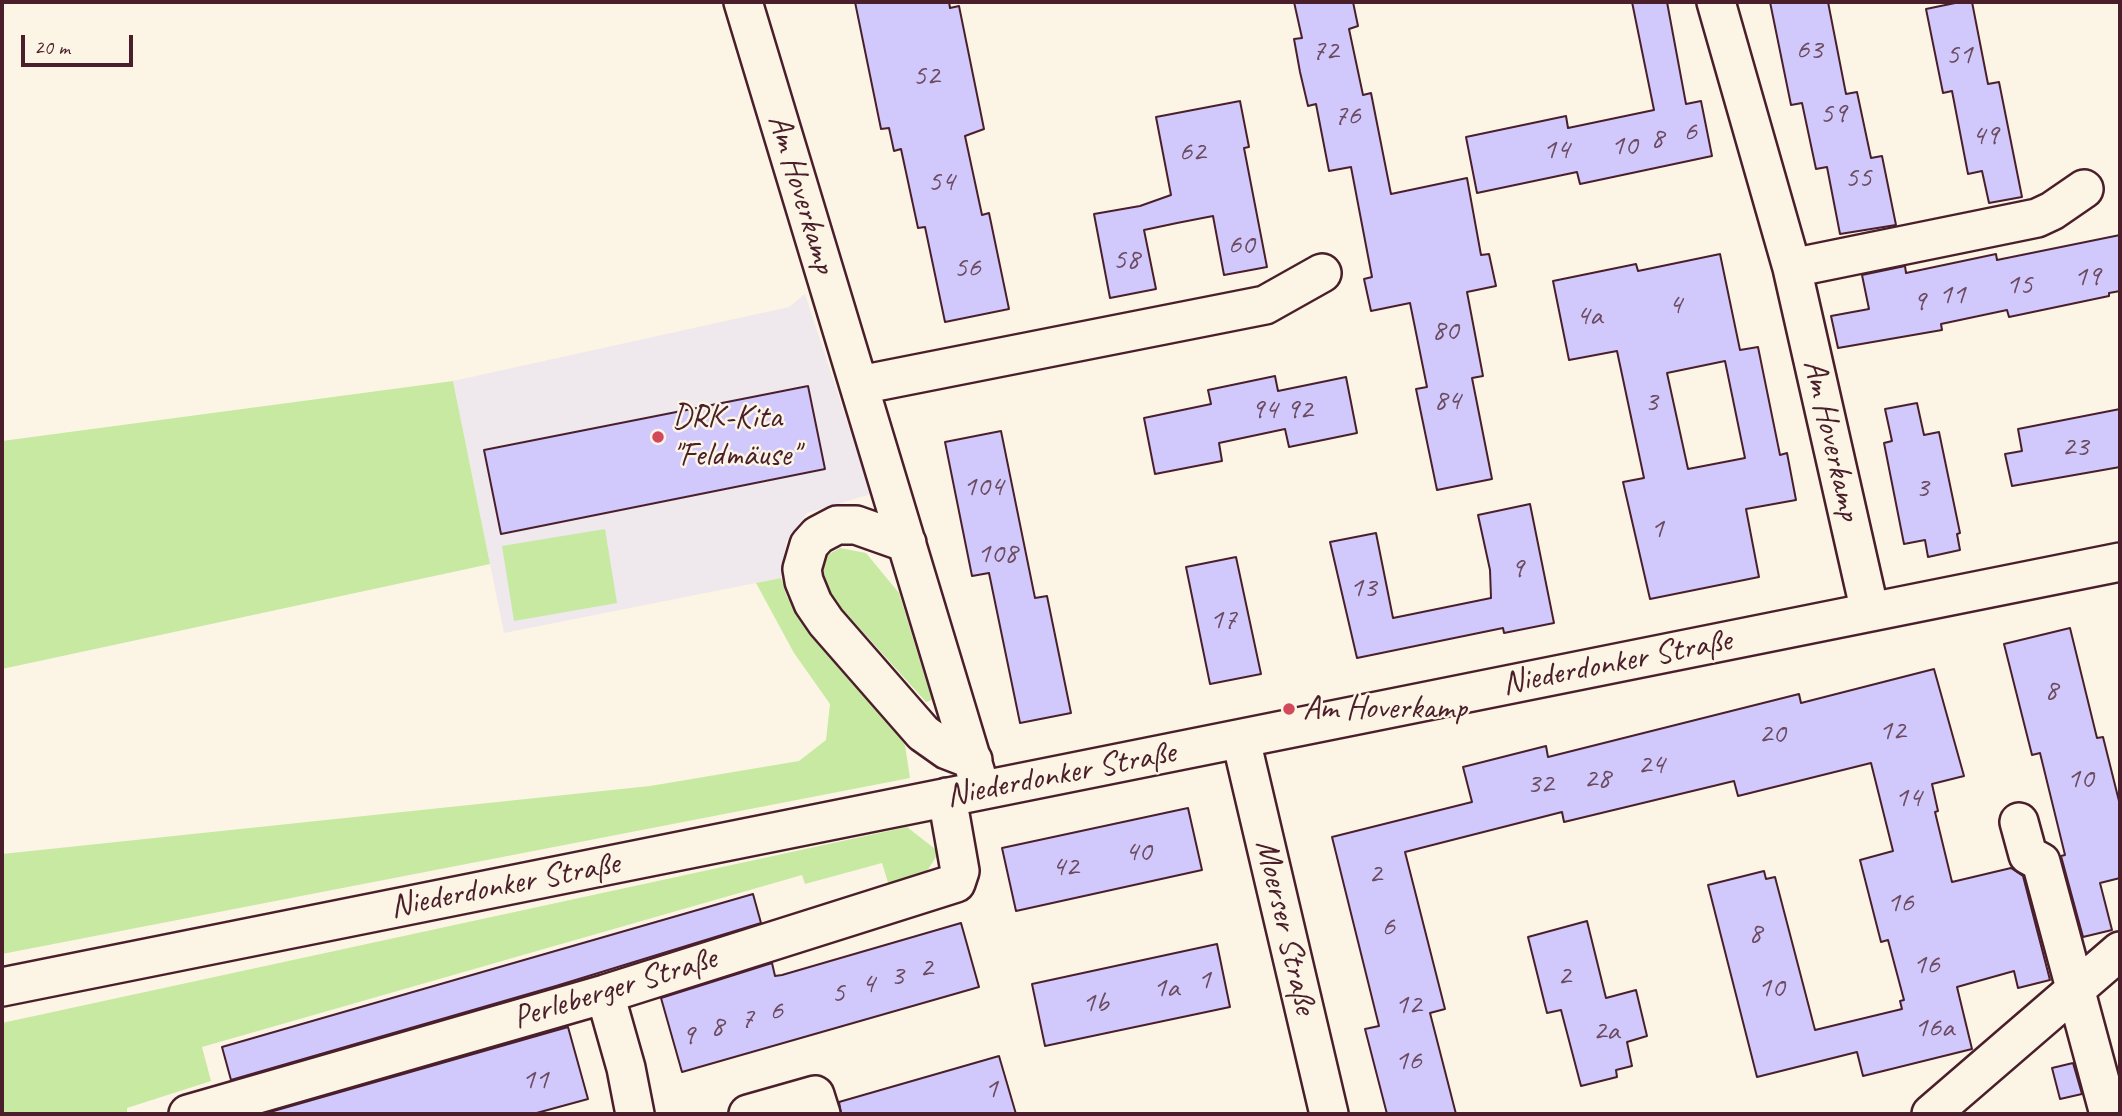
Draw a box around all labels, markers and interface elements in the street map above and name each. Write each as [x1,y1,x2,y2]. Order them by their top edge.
scale bar [24,21,136,65]
house number: 63 [1796,32,1822,68]
house number: 72 [1312,33,1338,69]
text: 20 m [34,34,70,60]
house number: 51 [1946,37,1972,73]
house number: 52 [913,58,939,94]
house number: 59 [1820,96,1846,132]
house number: 76 [1334,98,1360,134]
street label: Am Hoverkamp [758,110,844,278]
house number: 6 [1683,114,1697,150]
house number: 49 [1972,118,1998,154]
house number: 8 [1650,121,1664,157]
house number: 10 [1611,128,1637,164]
house number: 14 [1543,132,1569,168]
house number: 62 [1179,134,1205,170]
house number: 55 [1845,160,1871,196]
house number: 54 [928,164,954,200]
house number: 60 [1228,227,1254,263]
house number: 58 [1113,242,1139,278]
house number: 56 [954,250,980,286]
house number: 19 [2074,259,2100,295]
house number: 15 [2006,267,2032,303]
house number: 11 [1939,277,1965,313]
house number: 9 [1912,284,1926,320]
house number: 4 [1668,287,1682,323]
house number: 4a [1576,298,1602,334]
house number: 80 [1432,313,1458,349]
street label: Am Hoverkamp [1793,356,1869,524]
house number: 84 [1434,383,1460,419]
house number: 3 [1644,384,1658,420]
house number: 94 [1251,392,1277,428]
house number: 92 [1286,392,1312,428]
place label: DRK-Kita "Feldmäuse" [672,398,799,476]
marker: DRK-Kita "Feldmäuse" [650,429,666,445]
house number: 23 [2062,429,2088,465]
house number: 104 [963,469,1003,505]
house number: 3 [1915,470,1929,506]
house number: 1 [1650,511,1664,547]
house number: 108 [977,536,1017,572]
house number: 9 [1510,551,1524,587]
house number: 13 [1350,570,1376,606]
house number: 17 [1210,602,1236,638]
street label: Niederdonker Straße [1499,621,1735,705]
house number: 8 [2044,673,2058,709]
place label: Am Hoverkamp [1303,689,1466,729]
marker: Am Hoverkamp [1281,701,1297,717]
house number: 12 [1879,713,1905,749]
house number: 20 [1759,716,1785,752]
street label: Niederdonker Straße [943,733,1179,817]
house number: 24 [1638,747,1664,783]
house number: 28 [1584,761,1610,797]
house number: 10 [2067,761,2093,797]
house number: 32 [1527,766,1553,802]
house number: 14 [1895,780,1921,816]
house number: 40 [1125,834,1151,870]
street label: Moerser Straße [1246,836,1324,1018]
street label: Niederdonker Straße [387,844,623,928]
house number: 42 [1052,849,1078,885]
house number: 2 [1368,856,1382,892]
house number: 16 [1887,885,1913,921]
house number: 6 [1381,909,1395,945]
house number: 8 [1748,916,1762,952]
street label: Perleberger Straße [509,939,721,1039]
house number: 16 [1913,947,1939,983]
house number: 2 [919,950,933,986]
house number: 3 [890,958,904,994]
house number: 2 [1557,958,1571,994]
house number: 1 [1197,962,1211,998]
house number: 4 [861,966,875,1002]
house number: 1a [1153,970,1179,1006]
house number: 10 [1758,970,1784,1006]
house number: 5 [831,975,845,1011]
house number: 1b [1082,985,1108,1021]
house number: 12 [1395,987,1421,1023]
house number: 6 [769,993,783,1029]
house number: 7 [740,1001,754,1037]
house number: 8 [710,1009,724,1045]
house number: 16a [1914,1010,1954,1046]
house number: 2a [1593,1013,1619,1049]
house number: 9 [681,1018,695,1054]
house number: 16 [1395,1043,1421,1079]
house number: 11 [522,1062,548,1098]
house number: 1 [984,1071,998,1107]

